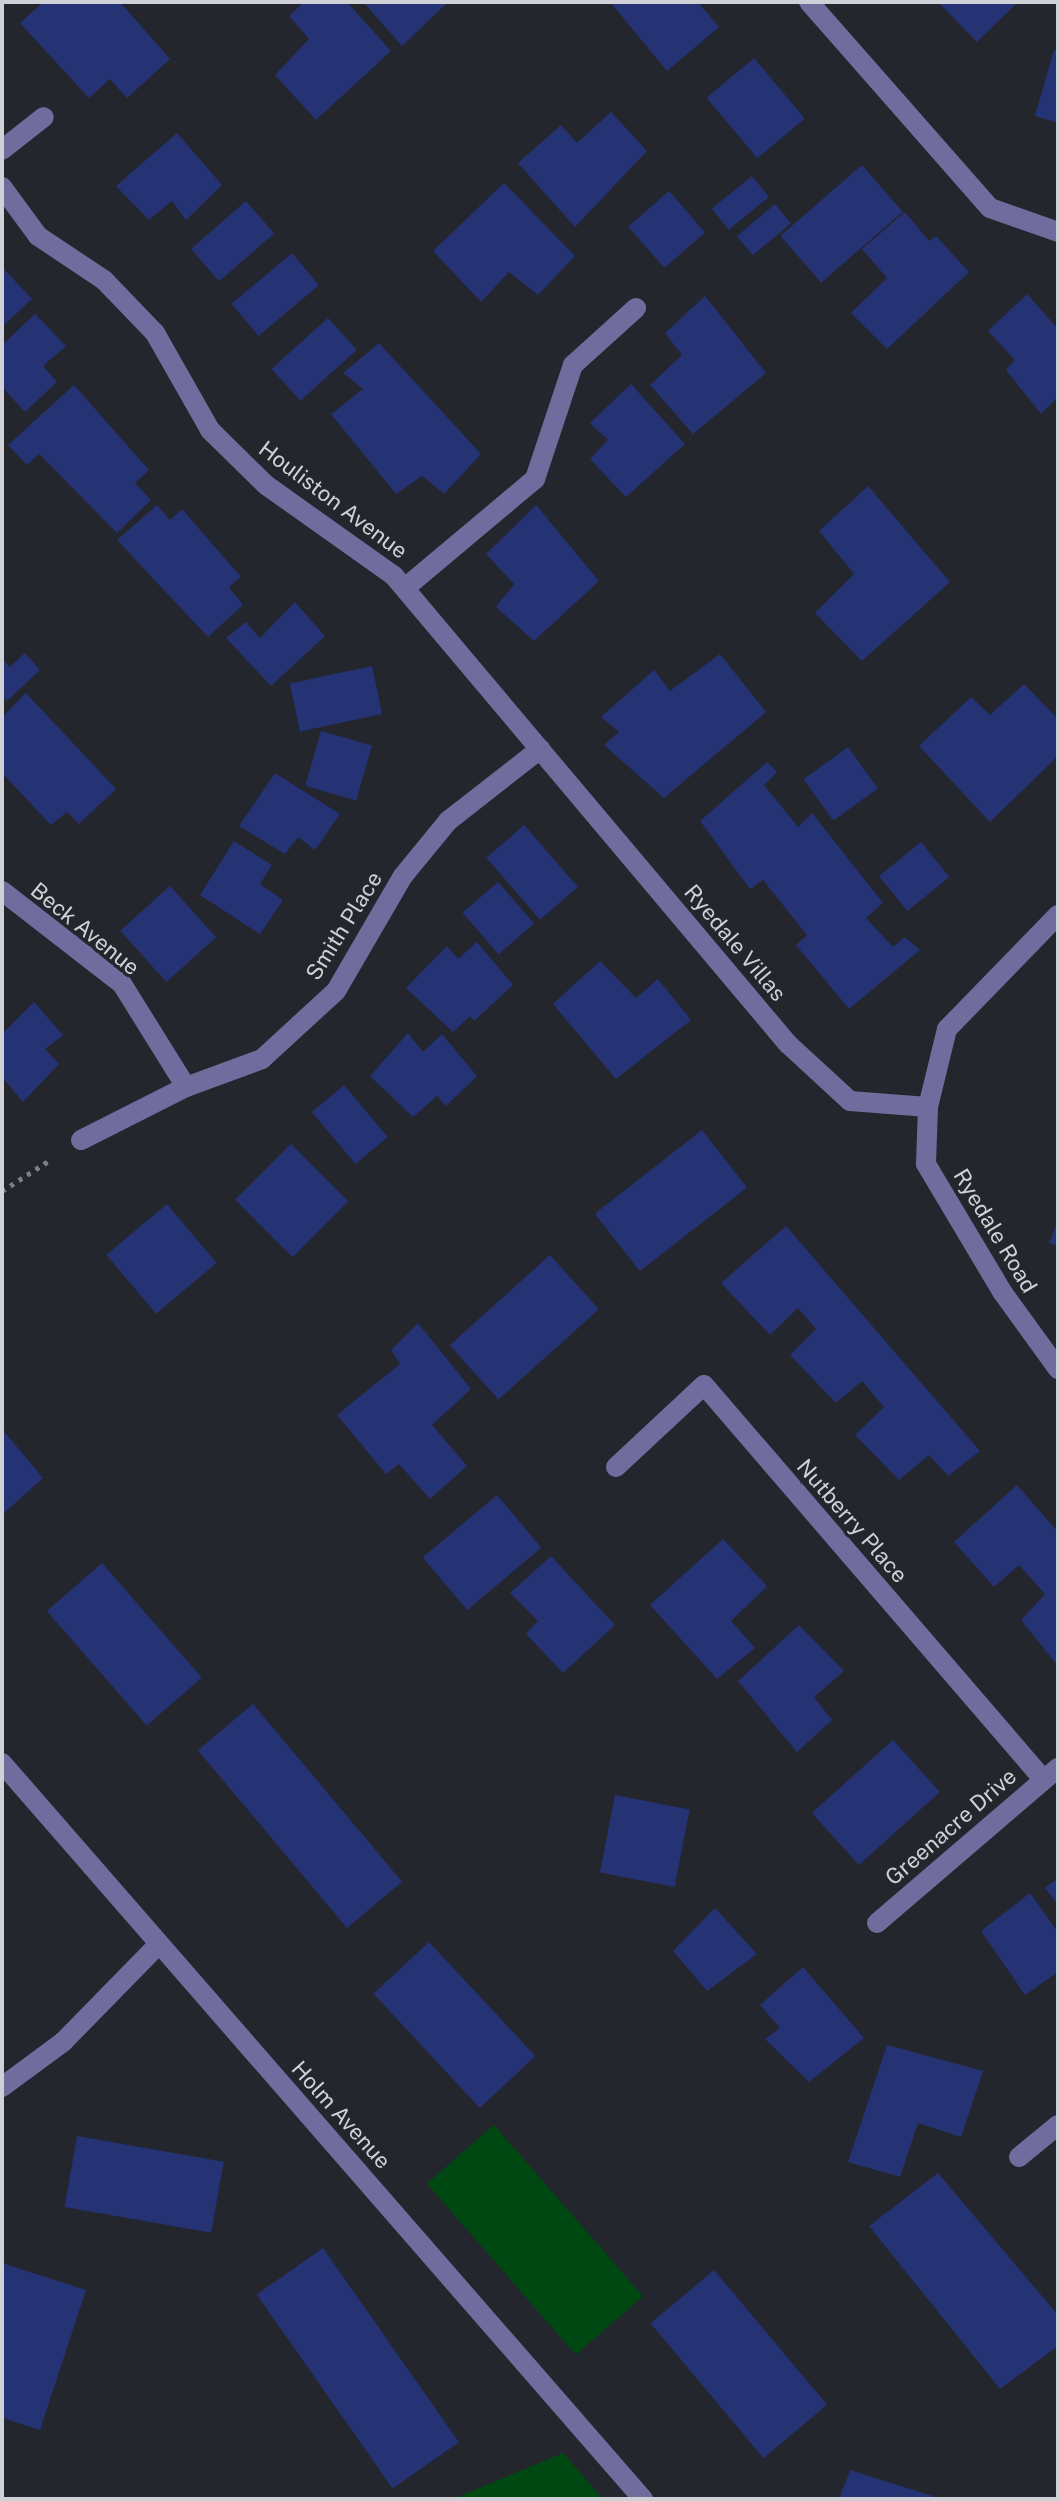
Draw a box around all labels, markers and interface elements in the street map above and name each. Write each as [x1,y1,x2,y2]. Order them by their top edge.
street label: Houliston Avenue [253,436,413,564]
street label: Smith Place [300,867,388,985]
street label: Beck Avenue [25,877,145,981]
street label: Ryedale Villas [678,879,792,1007]
street label: Ryedale Road [948,1164,1042,1298]
street label: Nutberry Place [791,1454,913,1588]
street label: Greenacre Drive [880,1763,1022,1891]
street label: Holm Avenue [286,2056,396,2174]

